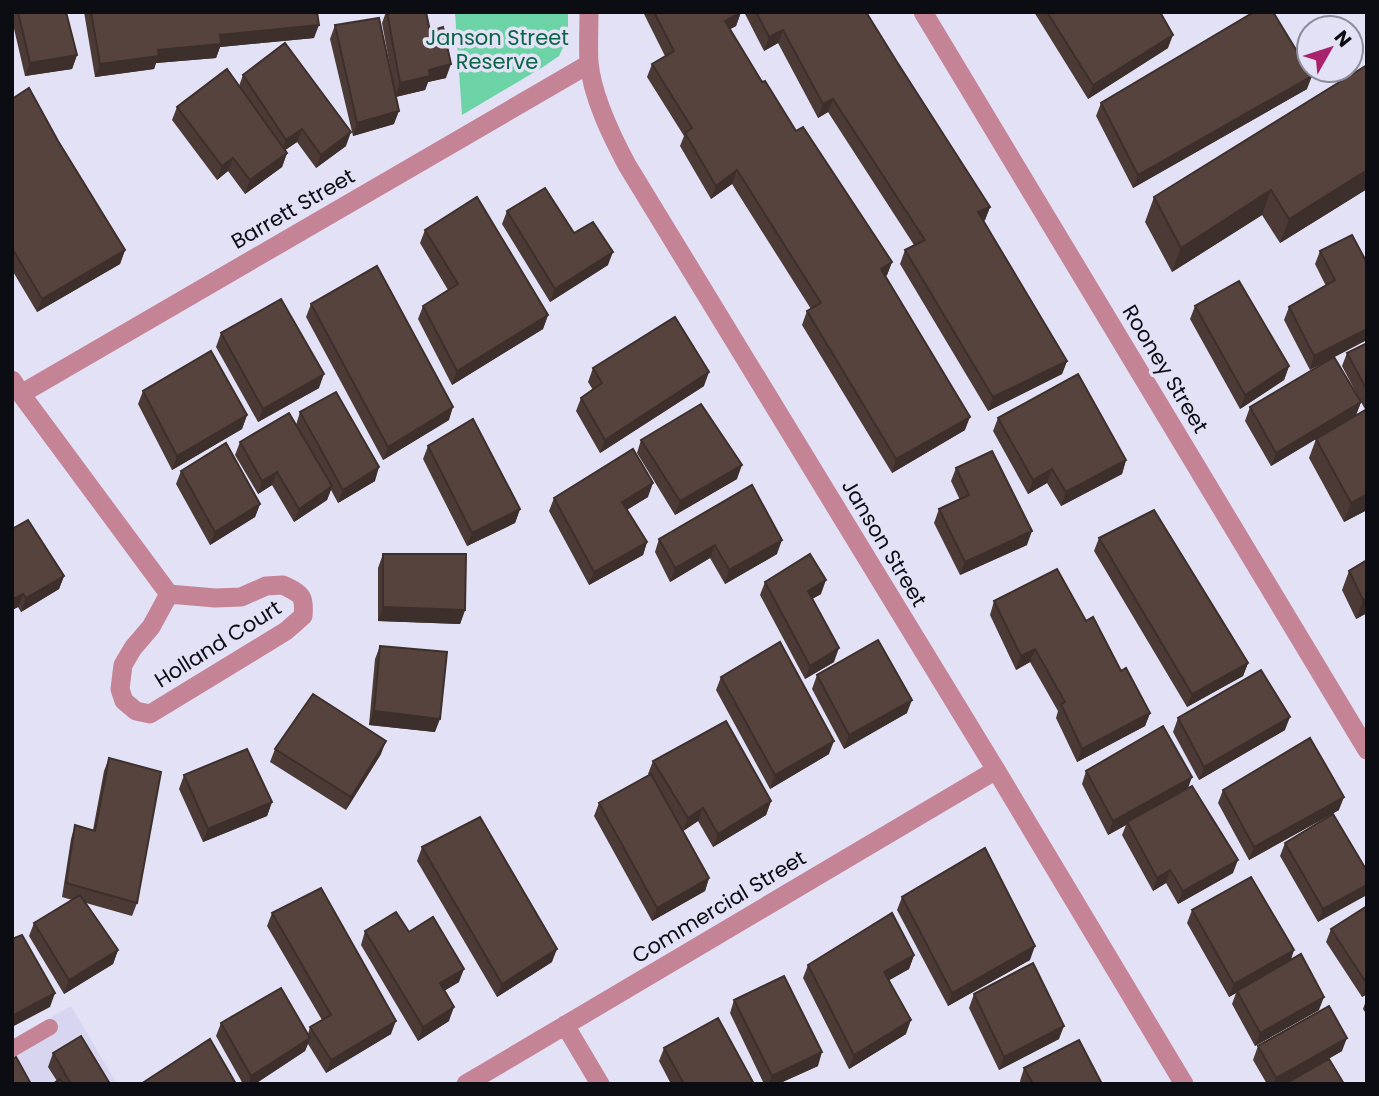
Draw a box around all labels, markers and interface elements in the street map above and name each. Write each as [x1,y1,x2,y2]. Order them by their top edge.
north arrow [1295,14,1365,84]
park label: Janson Street Reserve [425,23,569,76]
text: N [1328,25,1358,53]
street label: Barrett Street [226,161,360,256]
street label: Rooney Street [1116,299,1215,438]
street label: Janson Street [835,474,934,612]
street label: Holland Court [149,593,287,694]
street label: Commercial Street [626,843,811,970]

